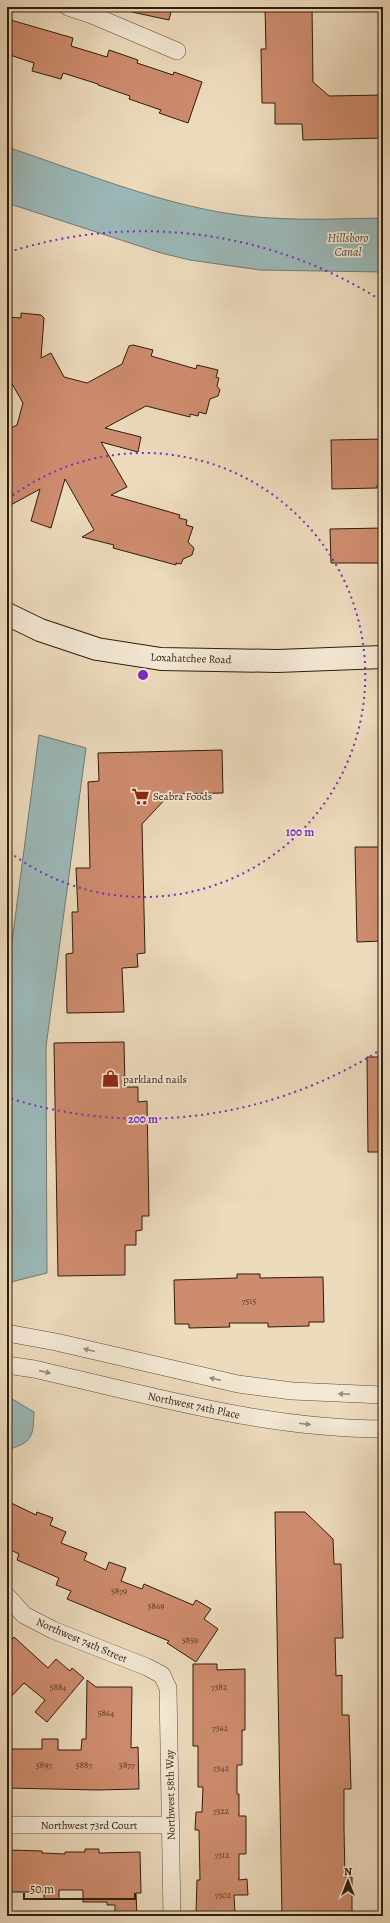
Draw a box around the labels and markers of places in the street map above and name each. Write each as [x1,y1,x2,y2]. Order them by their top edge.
centre of rings [136,668,150,682]
supermarket icon: Seabra Foods [130,786,150,806]
place label: Seabra Foods [153,789,212,804]
shop icon: parkland nails [100,1069,120,1089]
place label: parkland nails [123,1072,187,1087]

